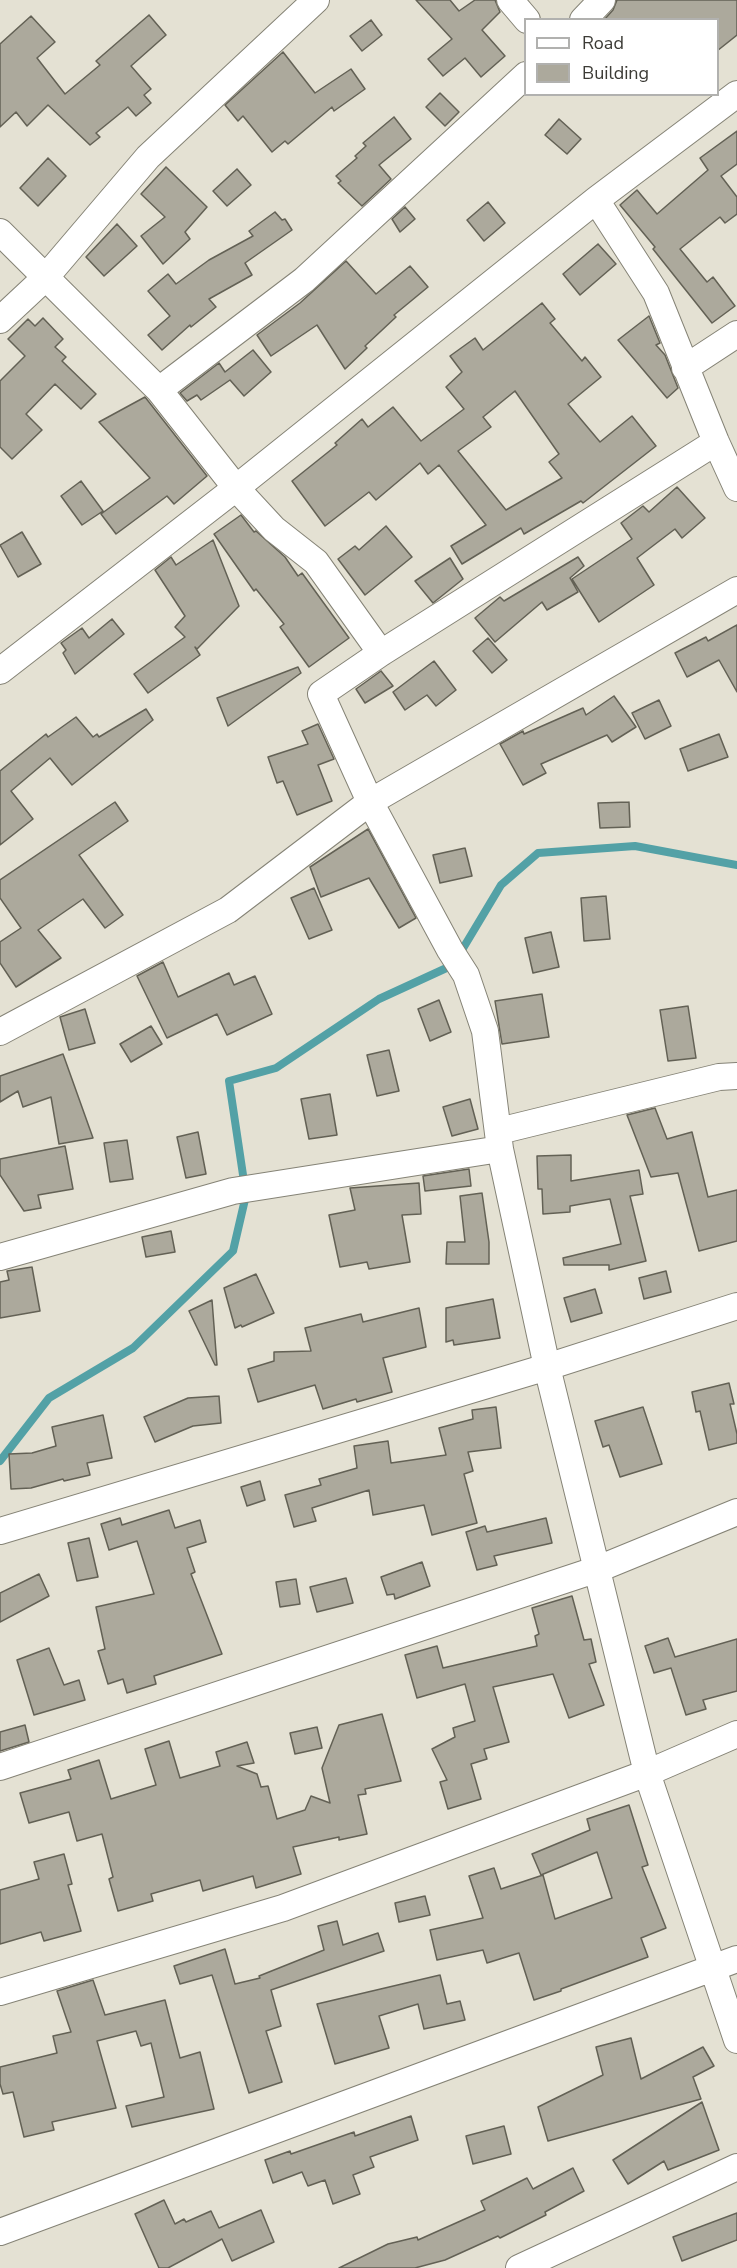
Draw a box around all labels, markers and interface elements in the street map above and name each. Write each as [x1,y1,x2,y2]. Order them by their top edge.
legend [524,18,719,96]
text: Road [582,31,624,55]
text: Building [582,61,649,85]

